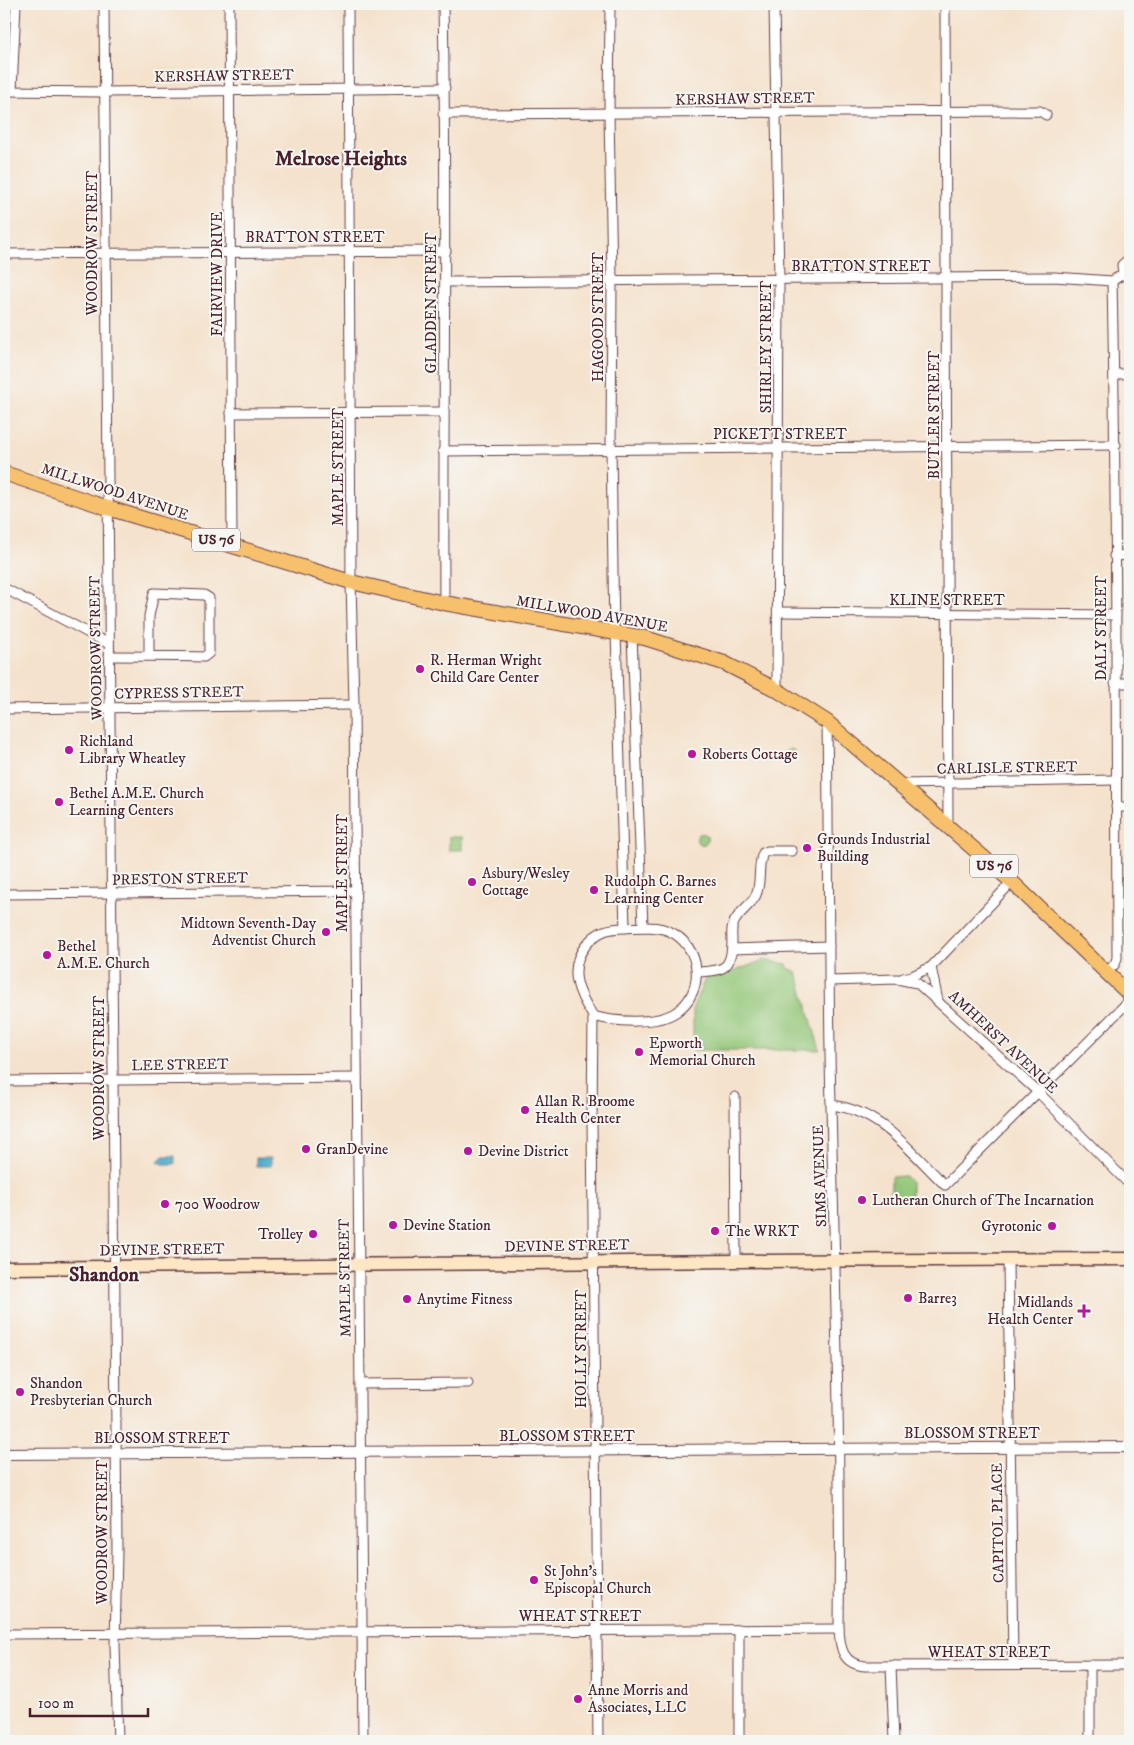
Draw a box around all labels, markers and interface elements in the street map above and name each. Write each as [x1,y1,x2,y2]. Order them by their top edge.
street label: KERSHAW STREET [154,65,295,87]
street label: KERSHAW STREET [675,88,816,110]
district label: Melrose Heights [275,147,407,172]
street label: WOODROW STREET [83,170,102,316]
street label: FAIRVIEW DRIVE [208,211,227,336]
street label: BRATTON STREET [245,228,385,247]
street label: GLADDEN STREET [422,232,441,374]
street label: HAGOOD STREET [589,251,608,382]
street label: BRATTON STREET [791,257,931,276]
street label: SHIRLEY STREET [757,280,776,413]
street label: BUTLER STREET [925,350,944,479]
street label: MAPLE STREET [329,407,348,526]
street label: PICKETT STREET [713,425,848,444]
street label: MILLWOOD AVENUE [39,459,191,525]
road number: US 76 [192,528,240,552]
street label: WOODROW STREET [85,575,107,722]
street label: DALY STREET [1092,575,1111,681]
street label: MILLWOOD AVENUE [515,591,670,637]
street label: KLINE STREET [889,591,1005,610]
place label: R. Herman Wright Child Care Center [430,651,542,687]
marker: R. Herman Wright Child Care Center [414,663,426,675]
street label: CYPRESS STREET [114,682,245,704]
place label: Richland Library Wheatley [79,732,187,768]
marker: Richland Library Wheatley [63,744,75,756]
place label: Roberts Cottage [702,745,798,764]
marker: Roberts Cottage [686,748,698,760]
street label: CARLISLE STREET [936,757,1078,779]
place label: Bethel A.M.E. Church Learning Centers [69,784,204,820]
marker: Bethel A.M.E. Church Learning Centers [53,796,65,808]
street label: MAPLE STREET [333,813,352,932]
place label: Grounds Industrial Building [817,830,930,866]
marker: Grounds Industrial Building [801,842,813,854]
road number: US 76 [970,854,1018,878]
place label: Asbury/Wesley Cottage [482,864,571,900]
street label: PRESTON STREET [112,868,249,890]
place label: Rudolph C. Barnes Learning Center [604,872,716,908]
marker: Asbury/Wesley Cottage [466,876,478,888]
marker: Rudolph C. Barnes Learning Center [588,884,600,896]
place label: Midtown Seventh-Day Adventist Church [180,914,317,950]
marker: Midtown Seventh-Day Adventist Church [320,926,332,938]
place label: Bethel A.M.E. Church [57,937,150,973]
marker: Bethel A.M.E. Church [41,949,53,961]
street label: AMHERST AVENUE [944,986,1062,1098]
street label: WOODROW STREET [90,995,109,1141]
place label: Epworth Memorial Church [649,1034,756,1070]
marker: Epworth Memorial Church [633,1046,645,1058]
street label: LEE STREET [131,1055,229,1075]
place label: Allan R. Broome Health Center [535,1092,635,1128]
marker: Allan R. Broome Health Center [519,1104,531,1116]
street label: SIMS AVENUE [809,1124,831,1228]
place label: GranDevine [316,1140,388,1159]
place label: Devine District [478,1142,569,1161]
marker: GranDevine [300,1143,312,1155]
marker: Devine District [462,1145,474,1157]
place label: Lutheran Church of The Incarnation [872,1191,1094,1210]
marker: Lutheran Church of The Incarnation [856,1194,868,1206]
place label: 700 Woodrow [175,1195,260,1214]
marker: 700 Woodrow [159,1198,171,1210]
place label: Devine Station [403,1216,491,1235]
place label: Gyrotonic [981,1217,1043,1236]
street label: MAPLE STREET [334,1218,356,1337]
marker: Devine Station [387,1219,399,1231]
marker: Gyrotonic [1046,1220,1058,1232]
place label: The WRKT [725,1222,800,1241]
place label: Trolley [258,1225,304,1244]
marker: The WRKT [709,1225,721,1237]
marker: Trolley [307,1228,319,1240]
street label: DEVINE STREET [504,1235,630,1257]
street label: DEVINE STREET [99,1239,225,1261]
district label: Shandon [69,1263,140,1288]
street label: HOLLY STREET [572,1289,591,1408]
place label: Barre3 [918,1289,957,1308]
place label: Anytime Fitness [417,1290,513,1309]
marker: Barre3 [902,1292,914,1304]
marker: Anytime Fitness [401,1293,413,1305]
place label: Midlands Health Center [987,1293,1073,1329]
marker: Midlands Health Center [1077,1304,1091,1318]
place label: Shandon Presbyterian Church [30,1374,153,1410]
marker: Shandon Presbyterian Church [14,1386,26,1398]
street label: BLOSSOM STREET [904,1424,1041,1443]
street label: BLOSSOM STREET [499,1427,636,1446]
street label: BLOSSOM STREET [94,1429,231,1448]
street label: WOODROW STREET [93,1459,112,1605]
street label: CAPITOL PLACE [987,1462,1009,1583]
place label: St John's Episcopal Church [544,1562,651,1598]
marker: St John's Episcopal Church [528,1574,540,1586]
street label: WHEAT STREET [518,1607,642,1626]
street label: WHEAT STREET [927,1643,1051,1662]
place label: Anne Morris and Associates, LLC [588,1681,689,1717]
scale bar [30,1685,148,1717]
marker: Anne Morris and Associates, LLC [572,1693,584,1705]
text: 100 m [38,1694,74,1713]

